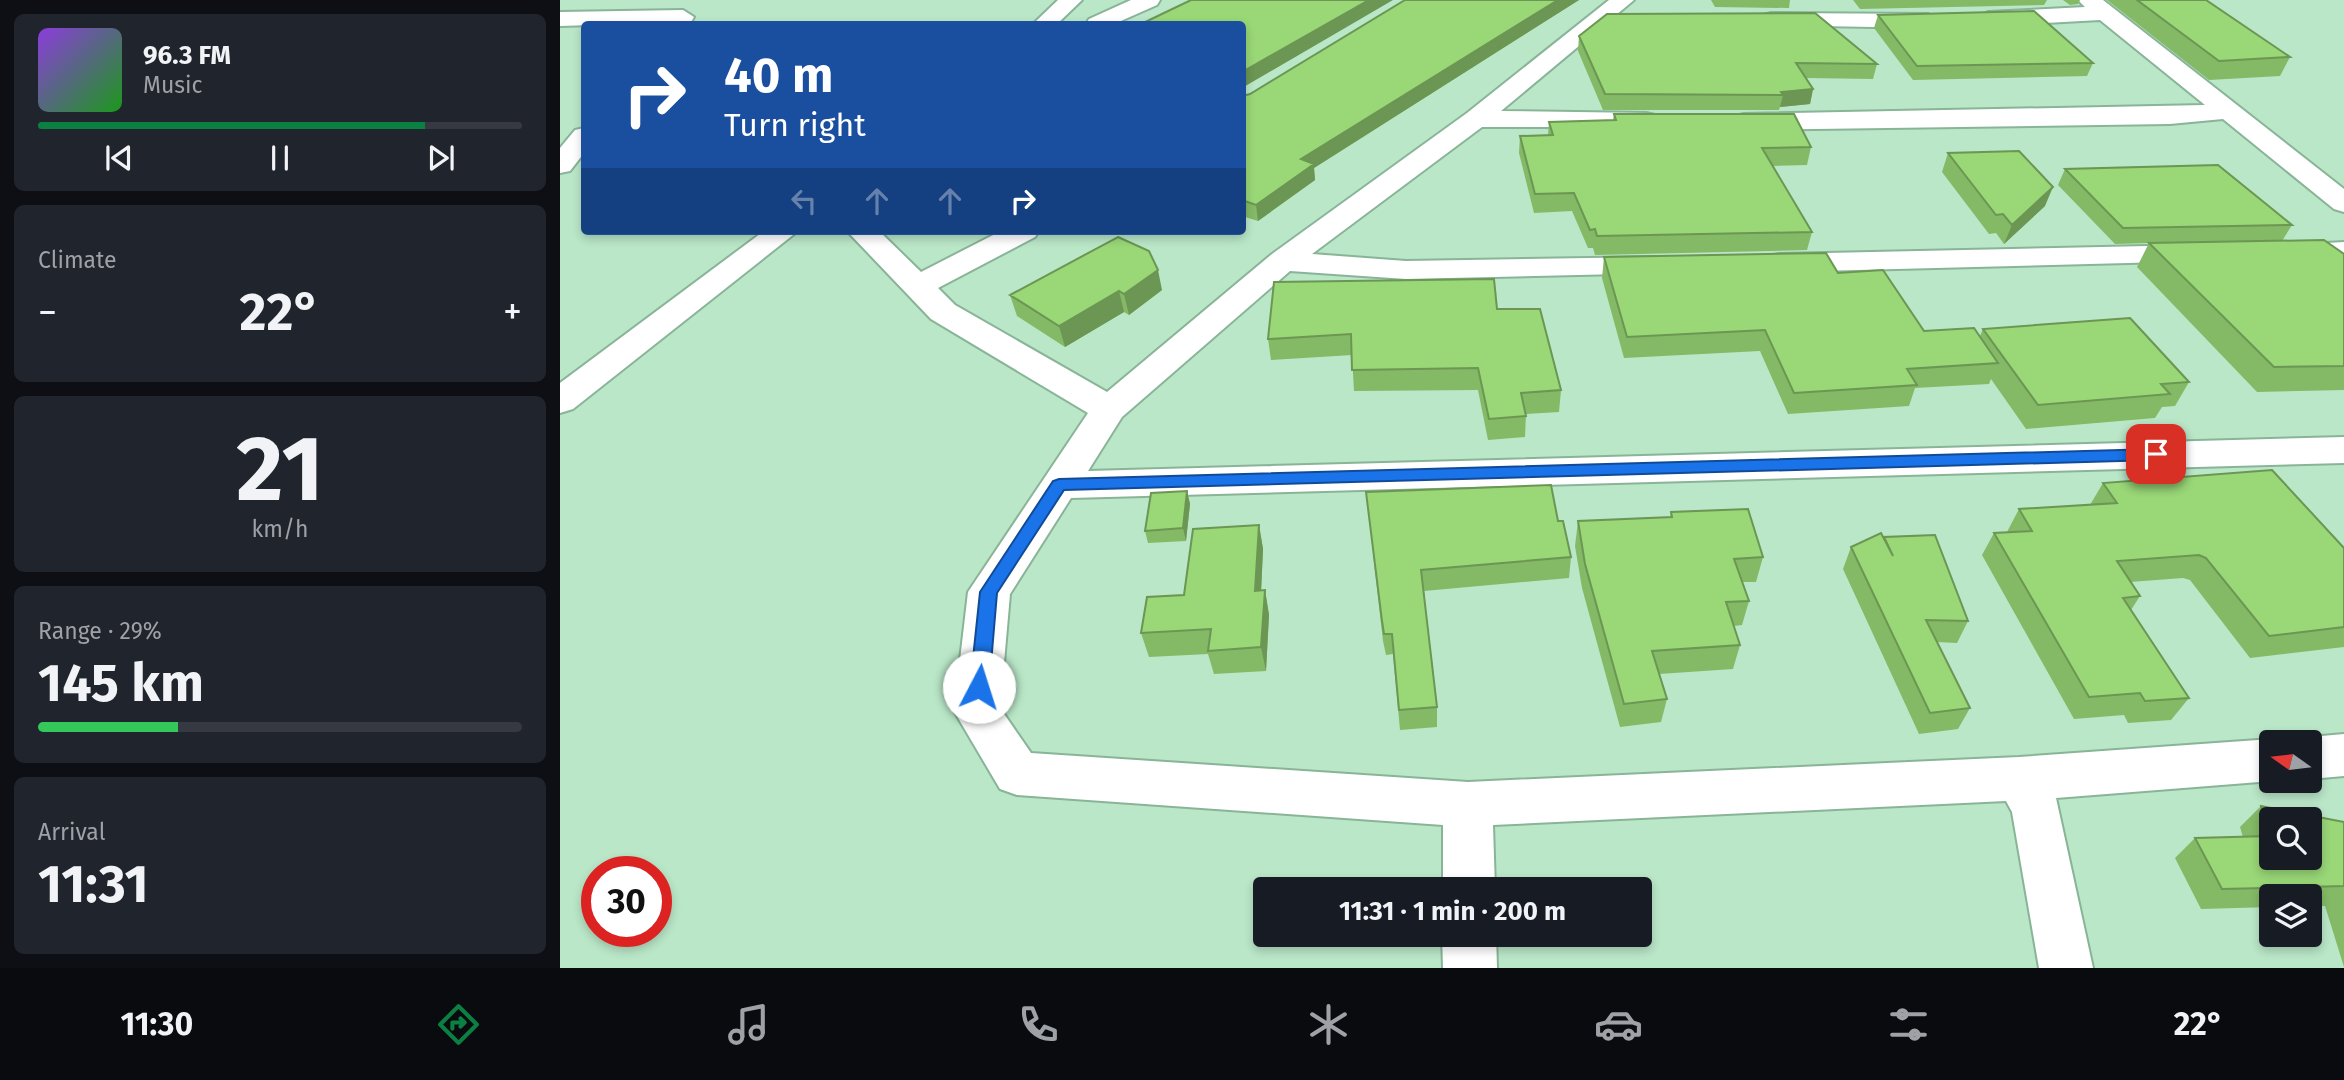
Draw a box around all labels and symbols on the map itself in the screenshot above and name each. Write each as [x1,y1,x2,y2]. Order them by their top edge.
pin [2126,424,2186,484]
position arrow [942,650,1016,724]
north arrow [2259,730,2322,793]
speed limit sign: 30 [581,856,672,947]

